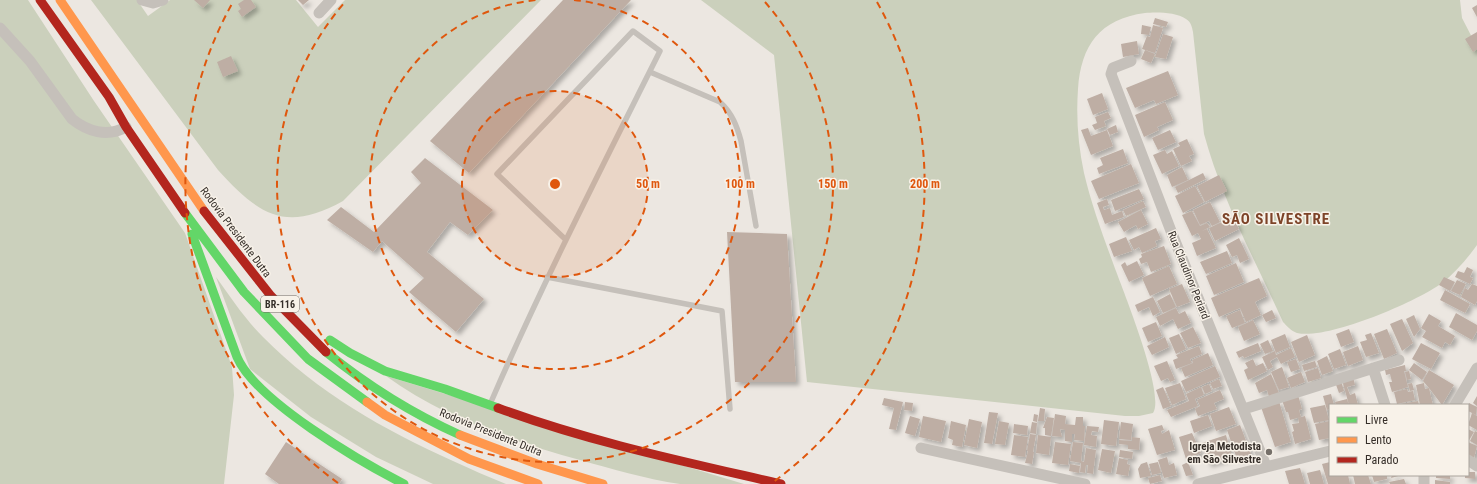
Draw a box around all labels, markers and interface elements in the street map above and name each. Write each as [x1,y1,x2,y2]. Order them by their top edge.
centre of rings [548,177,562,191]
text: 50 m [636,177,660,191]
text: 100 m [725,177,755,191]
text: 150 m [818,177,848,191]
text: 200 m [910,177,940,191]
street label: Rodovia Presidente Dutra [197,185,274,280]
district label: SÃO SILVESTRE [1222,210,1330,228]
street label: Rua Claudinor Periard [1165,229,1212,321]
road number: BR-116 [261,296,299,312]
legend [1329,404,1469,476]
street label: Rodovia Presidente Dutra [438,406,544,459]
text: Livre [1365,413,1388,427]
text: Lento [1365,433,1392,447]
place label: Igreja Metodista em São Silvestre [1187,440,1261,466]
marker: Igreja Metodista em São Silvestre [1264,447,1274,457]
text: Parado [1365,453,1398,467]

